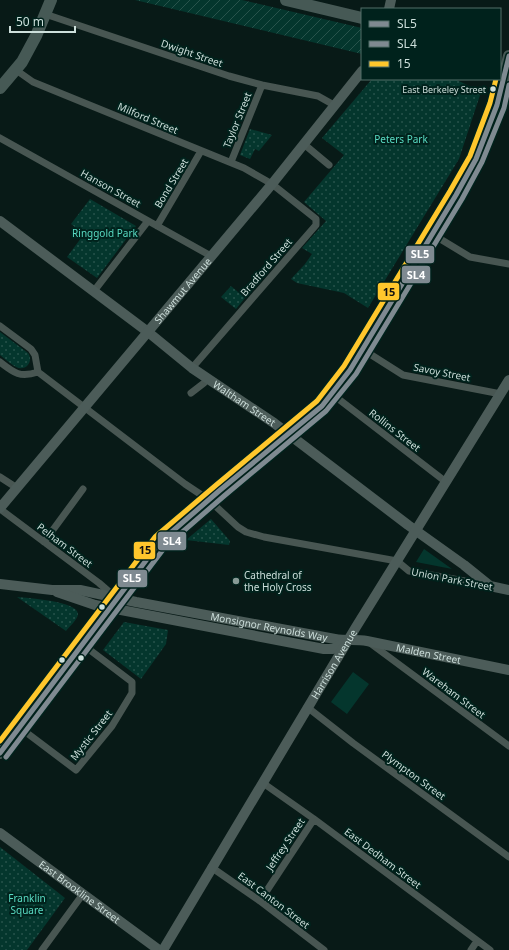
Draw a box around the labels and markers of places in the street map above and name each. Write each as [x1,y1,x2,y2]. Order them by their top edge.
place label: East Berkeley Street [402,83,487,96]
marker: East Berkeley Street [488,84,498,94]
place label: Cathedral of the Holy Cross [244,568,312,594]
marker: Cathedral of the Holy Cross [231,576,241,586]
unlabelled marker [97,602,107,612]
unlabelled marker [76,653,86,663]
unlabelled marker [57,655,67,665]

